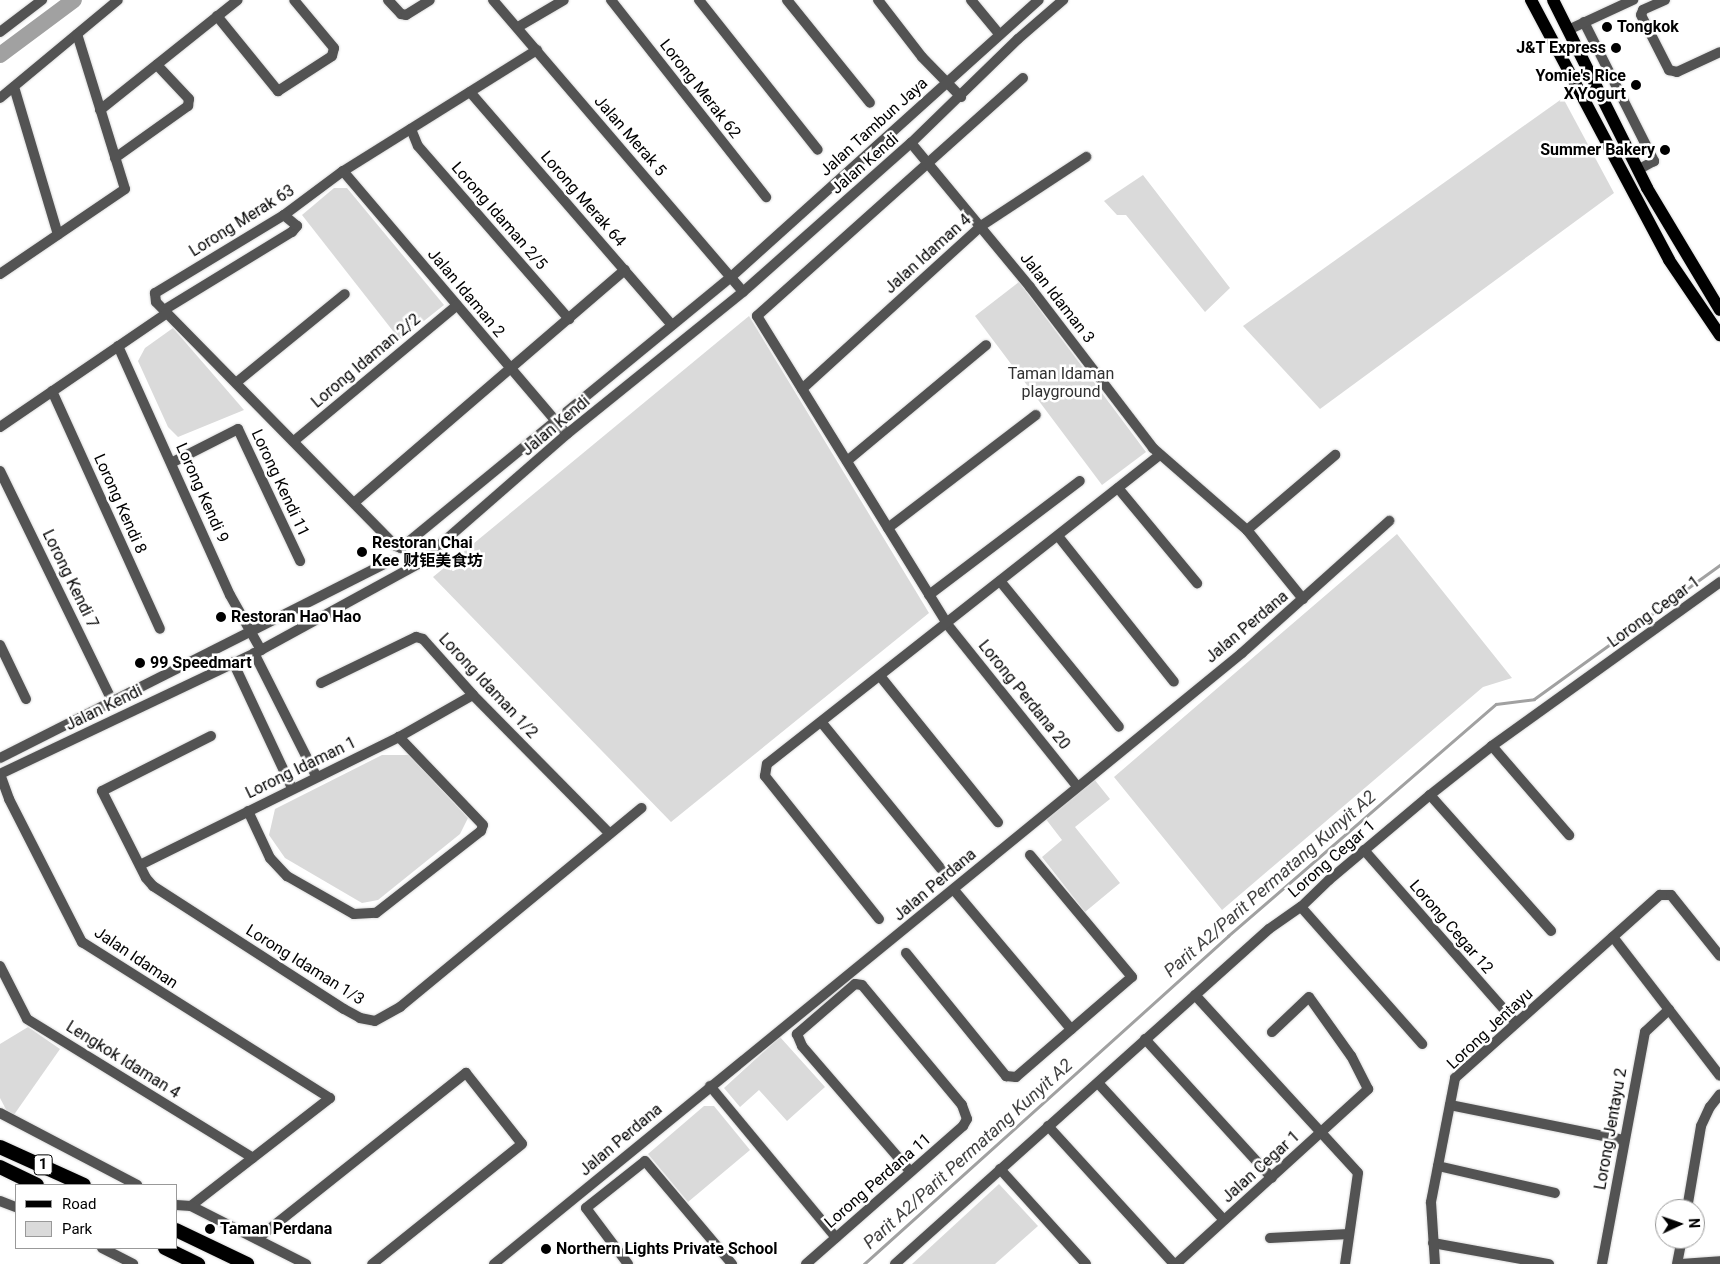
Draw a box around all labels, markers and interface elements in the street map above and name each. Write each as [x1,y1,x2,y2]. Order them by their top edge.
place label: Tongkok [1617,17,1679,37]
marker: Tongkok [1601,21,1613,33]
street label: Lorong Merak 62 [655,36,745,142]
place label: J&T Express [1516,38,1606,58]
marker: J&T Express [1610,42,1622,54]
place label: Yomie's Rice X Yogurt [1535,66,1626,104]
street label: Jalan Tambun Jaya [816,74,932,180]
marker: Yomie's Rice X Yogurt [1630,79,1642,91]
street label: Jalan Merak 5 [590,92,670,180]
street label: Jalan Kendi [827,130,903,198]
place label: Summer Bakery [1540,140,1655,160]
marker: Summer Bakery [1659,144,1671,156]
street label: Lorong Merak 64 [536,147,630,251]
street label: Lorong Idaman 2/5 [447,158,551,274]
street label: Lorong Merak 63 [186,181,298,261]
street label: Jalan Idaman 4 [881,210,975,298]
street label: Jalan Idaman 2 [423,245,509,341]
street label: Jalan Idaman 3 [1016,249,1098,347]
street label: Lorong Idaman 2/2 [308,310,424,412]
park label: Taman Idaman playground [1008,364,1114,402]
street label: Jalan Kendi [518,392,594,460]
street label: Lorong Kendi 11 [247,426,313,540]
street label: Lorong Kendi 9 [171,440,233,546]
street label: Lorong Kendi 8 [89,451,151,557]
street label: Lorong Kendi 7 [38,527,102,631]
place label: Restoran Chai Kee 财钜美食坊 [372,533,483,571]
marker: Restoran Chai Kee 财钜美食坊 [356,546,368,558]
street label: Lorong Cegar 1 [1604,572,1704,652]
street label: Jalan Perdana [1202,587,1292,667]
place label: Restoran Hao Hao [231,607,361,627]
marker: Restoran Hao Hao [215,611,227,623]
street label: Lorong Idaman 1/2 [435,630,541,742]
street label: Lorong Perdana 20 [974,637,1074,753]
place label: 99 Speedmart [150,653,252,673]
marker: 99 Speedmart [134,657,146,669]
street label: Jalan Kendi [62,681,146,735]
street label: Lorong Idaman 1 [243,733,359,803]
water label: Parit A2/Parit Permatang Kunyit A2 [1160,786,1380,982]
street label: Lorong Cegar 1 [1285,816,1379,902]
street label: Jalan Perdana [890,845,980,925]
street label: Lorong Cegar 12 [1405,876,1497,978]
street label: Lorong Idaman 1/3 [242,921,368,1009]
street label: Jalan Idaman [91,923,181,993]
street label: Lorong Jentayu [1443,984,1537,1074]
street label: Lengkok Idaman 4 [62,1017,184,1103]
water label: Parit A2/Parit Permatang Kunyit A2 [859,1054,1077,1254]
street label: Lorong Jentayu 2 [1591,1067,1631,1191]
street label: Jalan Perdana [576,1100,666,1180]
street label: Jalan Cegar 1 [1218,1127,1304,1207]
street label: Lorong Perdana 11 [821,1130,935,1232]
road number: 1 [33,1152,53,1178]
legend [15,1184,178,1249]
text: Road [62,1195,96,1213]
north arrow [1655,1199,1705,1249]
text: N [1686,1218,1702,1229]
place label: Taman Perdana [220,1219,332,1239]
text: Park [62,1220,92,1238]
marker: Taman Perdana [204,1223,216,1235]
place label: Northern Lights Private School [556,1239,777,1259]
marker: Northern Lights Private School [540,1243,552,1255]

